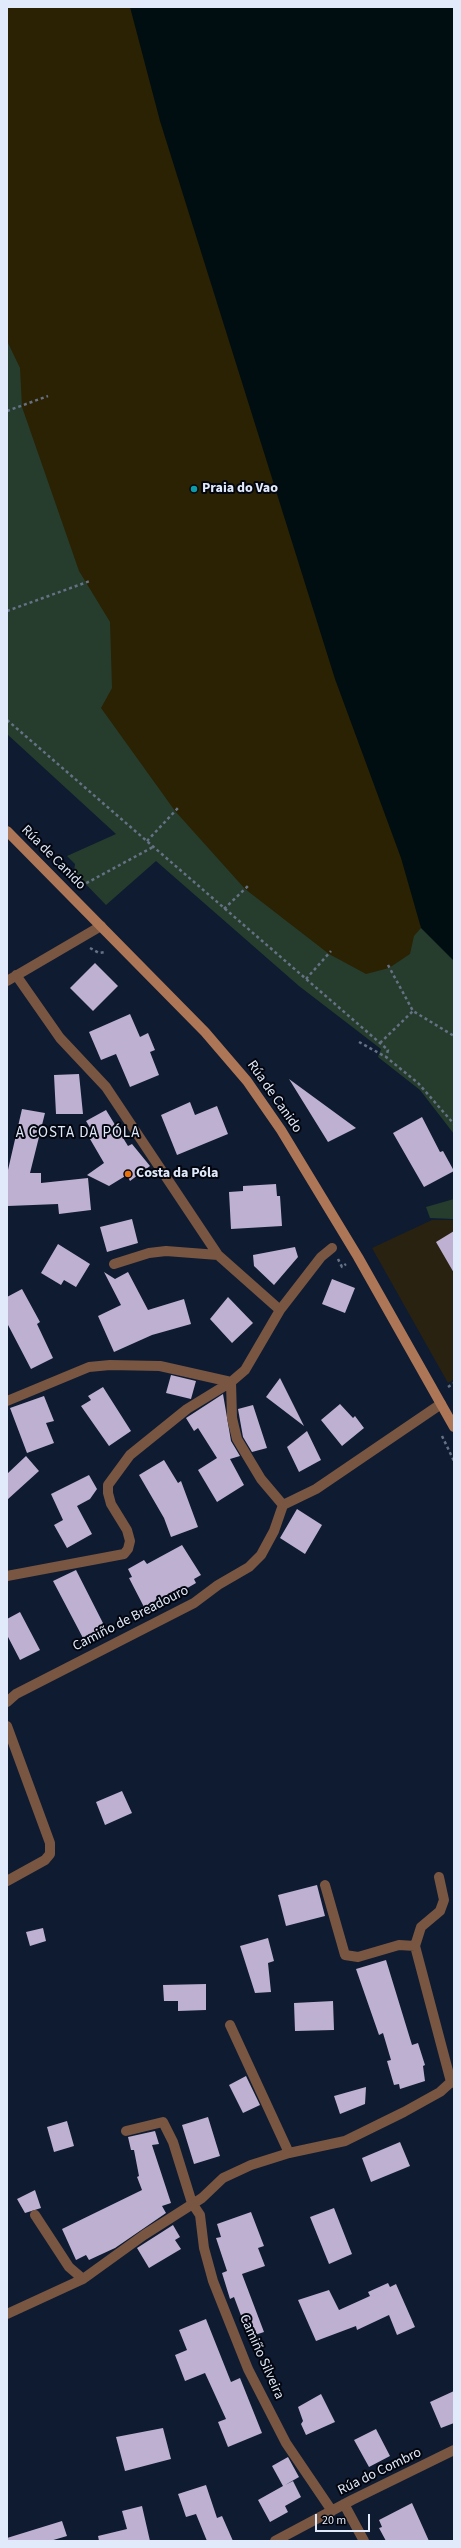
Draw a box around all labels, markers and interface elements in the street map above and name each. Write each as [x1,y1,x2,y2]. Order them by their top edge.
place label: Praia do Vao [202,481,278,497]
marker: Praia do Vao [189,484,199,494]
street label: Rúa de Canido [17,822,89,894]
street label: Rúa de Canido [243,1058,305,1136]
district label: A COSTA DA PÓLA [16,1125,140,1143]
place label: Costa da Póla [136,1166,218,1182]
marker: Costa da Póla [123,1169,133,1179]
street label: Camiño de Breadouro [70,1583,192,1655]
street label: Camiño Silveira [235,2312,287,2402]
street label: Rúa do Combro [335,2445,425,2499]
scale bar [317,2506,372,2532]
text: 20 m [322,2512,346,2529]

